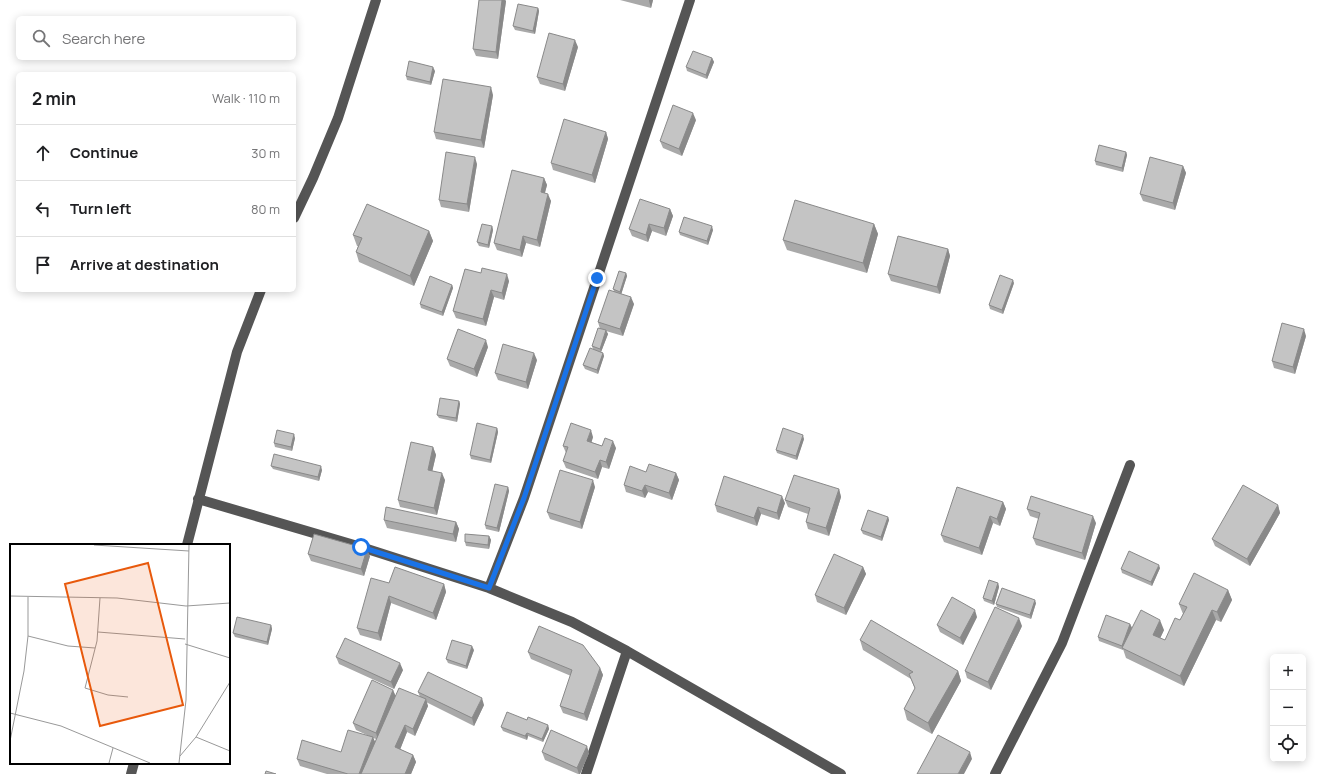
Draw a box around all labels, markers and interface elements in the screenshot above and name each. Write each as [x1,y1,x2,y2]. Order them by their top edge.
search box [16,16,296,60]
icon: search [30,27,52,49]
text: Search here [62,28,145,49]
text: 2 min [32,87,76,110]
text: Walk · 110 m [212,89,280,107]
icon: ahead [32,142,54,164]
text: Continue [70,142,138,163]
text: 30 m [251,144,280,162]
icon: left [32,198,54,220]
text: Turn left [70,198,132,219]
text: 80 m [251,200,280,218]
icon: arrive [32,254,54,276]
text: Arrive at destination [70,254,219,275]
route end [588,269,606,287]
route start [352,538,370,556]
inset map [10,544,230,764]
map controls [1270,654,1306,762]
button: + [1270,654,1306,690]
button: − [1270,690,1306,726]
button: locate [1270,726,1306,762]

